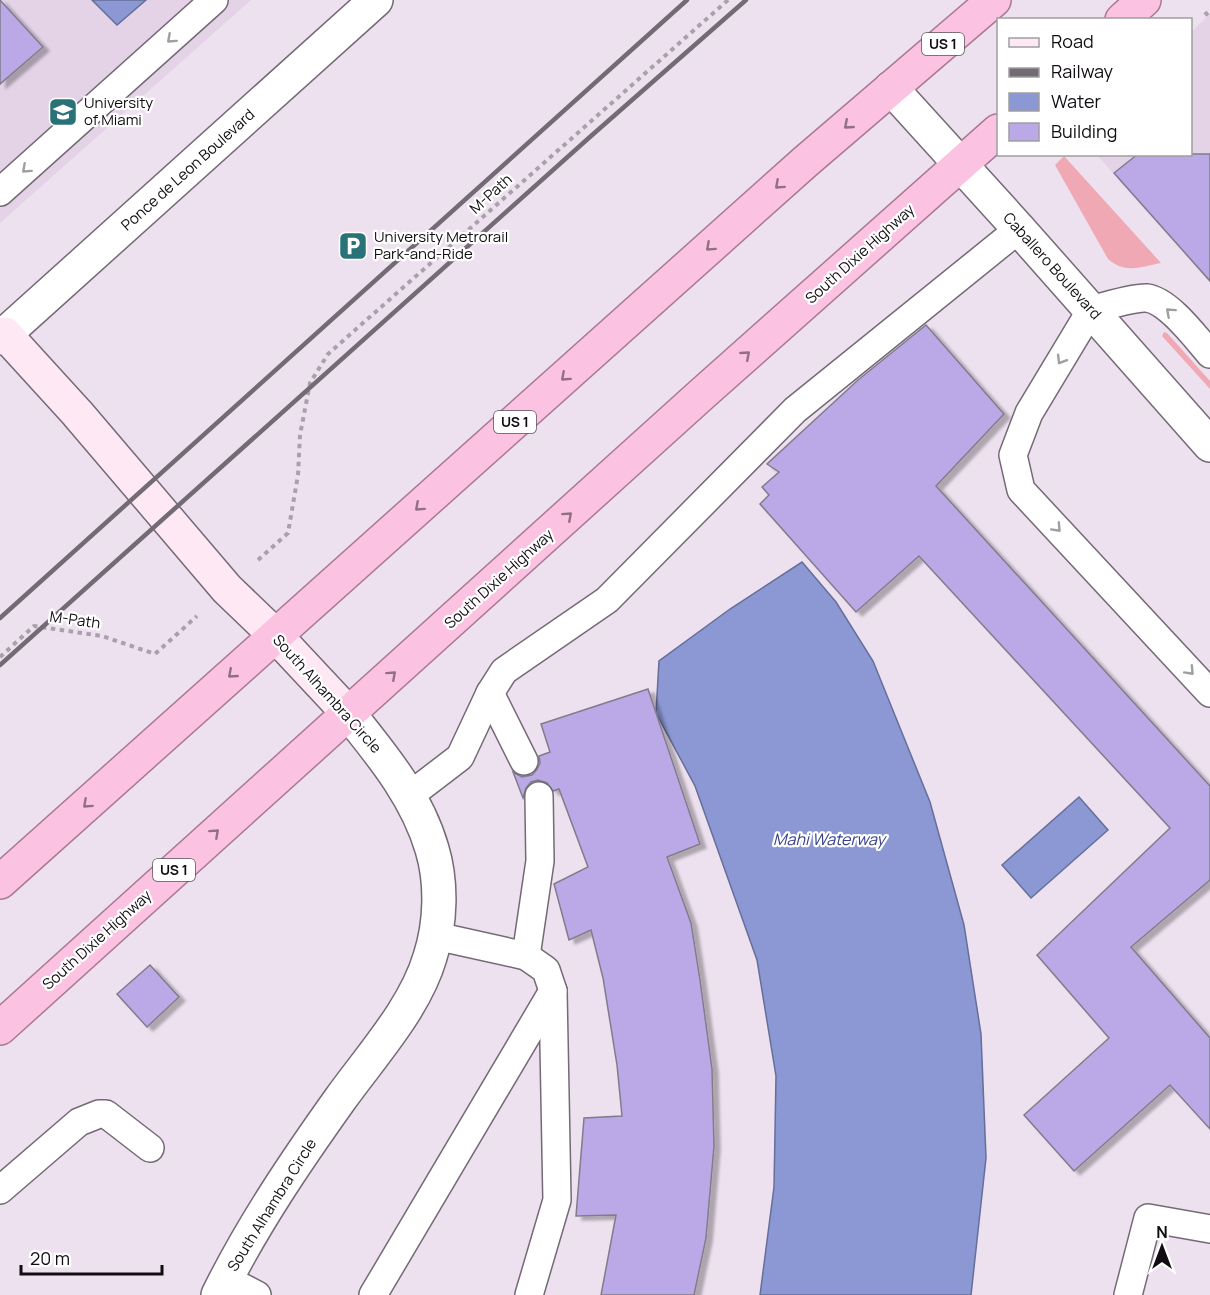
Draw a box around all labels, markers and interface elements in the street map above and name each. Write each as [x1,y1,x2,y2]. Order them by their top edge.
legend [997,18,1192,156]
text: Road [1051,29,1094,53]
one-way arrow [167,32,178,43]
road number: US 1 [922,33,964,55]
text: Railway [1051,59,1113,83]
text: Water [1051,89,1101,113]
place label: University of Miami [84,92,153,130]
school or university icon: University of Miami [47,96,79,128]
street label: Ponce de Leon Boulevard [116,104,259,235]
one-way arrow [844,118,855,129]
text: Building [1051,119,1117,143]
one-way arrow [22,162,33,173]
street label: M-Path [465,169,517,218]
one-way arrow [775,178,786,189]
street label: South Dixie Highway [801,199,919,308]
street label: Caballero Boulevard [998,207,1106,324]
place label: University Metrorail Park-and-Ride [374,226,508,264]
parking icon: University Metrorail Park-and-Ride [337,230,369,262]
one-way arrow [706,240,717,251]
one-way arrow [1166,308,1177,319]
one-way arrow [739,351,750,362]
one-way arrow [1056,354,1068,364]
one-way arrow [561,370,572,381]
road number: US 1 [494,411,536,433]
one-way arrow [415,500,426,511]
one-way arrow [561,512,572,523]
one-way arrow [1050,522,1061,532]
street label: South Dixie Highway [440,524,558,633]
street label: M-Path [48,606,102,633]
street label: South Alhambra Circle [268,630,387,758]
one-way arrow [1182,664,1193,675]
one-way arrow [228,667,239,678]
one-way arrow [386,671,396,682]
one-way arrow [83,797,93,808]
water label: Mahi Waterway [773,828,887,850]
one-way arrow [208,829,219,840]
road number: US 1 [153,859,195,881]
street label: South Dixie Highway [38,885,156,994]
street label: South Alhambra Circle [222,1134,321,1275]
north arrow [1132,1217,1192,1277]
text: N [1156,1221,1168,1243]
scale bar [21,1238,162,1276]
text: 20 m [30,1246,70,1270]

